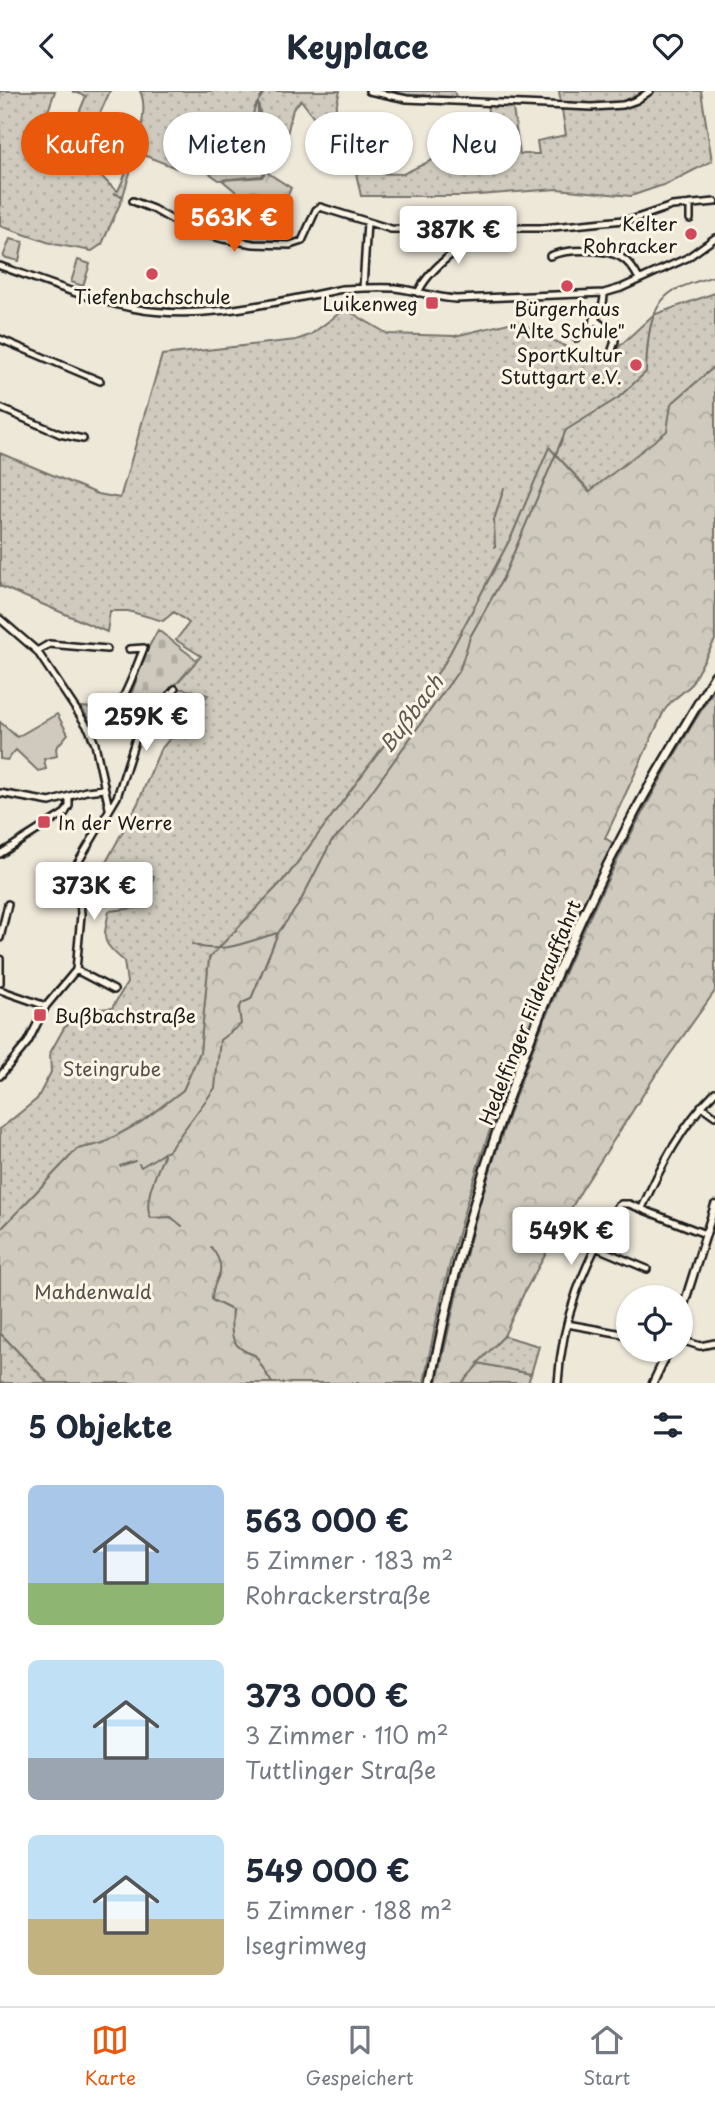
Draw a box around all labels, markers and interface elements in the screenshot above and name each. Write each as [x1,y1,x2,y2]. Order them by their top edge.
text: Keyplace [286,22,429,70]
icon: back [28,27,66,65]
icon: heart [649,27,687,65]
chip: Kaufen [21,112,149,175]
chip: Mieten [163,112,291,175]
chip: Filter [305,112,413,175]
chip: Neu [427,112,521,175]
pin: 563K € [177,195,291,254]
text: 563K € [190,199,278,234]
pin: 387K € [401,207,515,266]
place label: Kelter Rohracker [583,209,677,259]
text: 387K € [416,211,500,246]
marker: Kelter Rohracker [683,226,699,242]
marker: Tiefenbachschule [144,266,160,282]
marker: Bürgerhaus "Alte Schule" [559,278,575,294]
place label: Tiefenbachschule [73,282,231,310]
place label: Luikenweg [323,289,418,317]
place label: Bürgerhaus "Alte Schule" [509,294,625,344]
marker: Luikenweg [424,295,440,311]
place label: SportKultur Stuttgart e.V. [500,340,622,390]
marker: SportKultur Stuttgart e.V. [628,357,644,373]
water label: Bußbach [370,667,450,759]
pin: 259K € [89,693,203,753]
text: 259K € [104,698,188,733]
place label: In der Werre [58,808,172,836]
marker: In der Werre [36,814,52,830]
pin: 373K € [37,863,151,922]
text: 373K € [52,867,136,902]
street label: Hedelfinger Filderauffahrt [471,895,587,1129]
place label: Bußbachstraße [54,1001,196,1029]
marker: Bußbachstraße [32,1007,48,1023]
park label: Steingrube [63,1054,161,1082]
pin: 549K € [514,1207,628,1267]
text: 549K € [528,1212,614,1247]
park label: Mahdenwald [34,1277,152,1305]
map controls [616,1285,693,1362]
button: locate [616,1285,693,1362]
text: 5 Objekte [28,1403,172,1448]
icon: filters [649,1406,687,1444]
text: 563 000 € [245,1497,409,1542]
icon: home [84,1513,168,1597]
text: 5 Zimmer · 183 m² [245,1542,453,1577]
text: Rohrackerstraße [245,1577,431,1612]
text: 373 000 € [245,1672,409,1717]
icon: home [84,1688,168,1772]
text: 3 Zimmer · 110 m² [245,1717,449,1752]
text: Tuttlinger Straße [245,1752,436,1787]
text: 549 000 € [245,1847,410,1892]
icon: home [84,1863,168,1947]
text: 5 Zimmer · 188 m² [245,1892,452,1927]
text: Isegrimweg [245,1927,368,1962]
tab: Karte [85,2021,136,2091]
tab: Gespeichert [306,2021,414,2091]
tab: Start [583,2021,630,2091]

